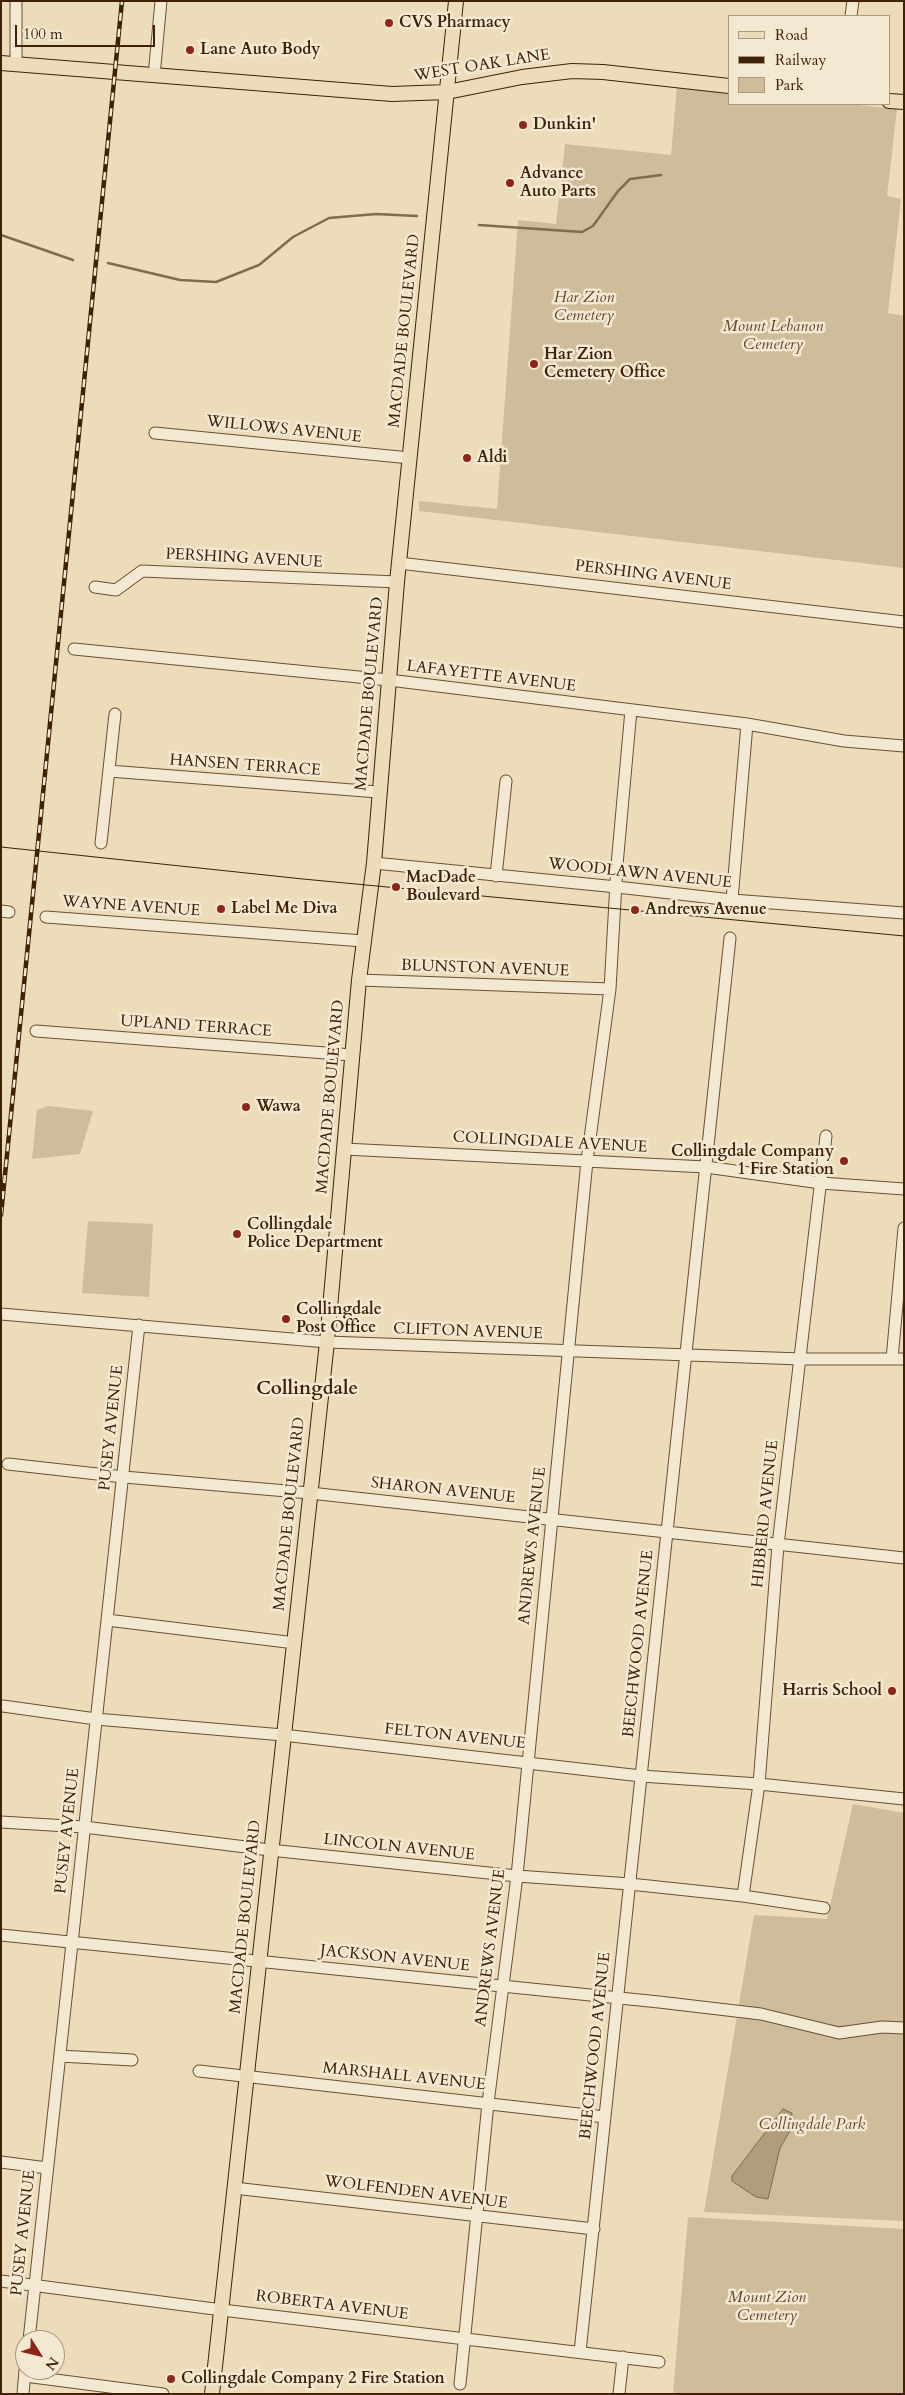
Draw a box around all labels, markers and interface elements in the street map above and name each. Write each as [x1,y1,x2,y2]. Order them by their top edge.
place label: CVS Pharmacy [399,13,511,33]
scale bar [18,15,158,47]
legend [728,15,890,105]
marker: CVS Pharmacy [383,17,395,29]
text: 100 m [23,24,63,44]
text: Road [775,25,808,45]
place label: Lane Auto Body [200,40,320,60]
marker: Lane Auto Body [184,44,196,56]
street label: WEST OAK LANE [413,46,551,86]
text: Railway [775,50,826,70]
text: Park [775,75,804,95]
place label: Dunkin' [533,115,596,135]
marker: Dunkin' [517,119,529,131]
place label: Advance Auto Parts [520,164,596,202]
marker: Advance Auto Parts [504,177,516,189]
street label: MACDADE BOULEVARD [385,233,425,429]
park label: Har Zion Cemetery [554,288,614,326]
park label: Mount Lebanon Cemetery [723,317,823,355]
place label: Har Zion Cemetery Office [544,345,666,383]
marker: Har Zion Cemetery Office [528,358,540,370]
street label: WILLOWS AVENUE [205,412,363,448]
place label: Aldi [477,448,507,468]
marker: Aldi [461,452,473,464]
street label: PERSHING AVENUE [165,545,323,573]
street label: PERSHING AVENUE [574,557,732,595]
street label: MACDADE BOULEVARD [352,596,388,792]
street label: LAFAYETTE AVENUE [405,657,577,697]
street label: HANSEN TERRACE [169,751,321,781]
street label: WOODLAWN AVENUE [547,855,733,893]
place label: MacDade Boulevard [406,868,480,906]
marker: MacDade Boulevard [390,881,402,893]
street label: WAYNE AVENUE [61,893,201,921]
place label: Label Me Diva [231,899,337,919]
place label: Andrews Avenue [645,900,767,920]
marker: Label Me Diva [215,903,227,915]
marker: Andrews Avenue [629,904,641,916]
street label: BLUNSTON AVENUE [401,956,569,982]
street label: MACDADE BOULEVARD [313,999,349,1195]
street label: UPLAND TERRACE [120,1012,272,1042]
place label: Wawa [256,1097,301,1117]
marker: Wawa [240,1101,252,1113]
street label: COLLINGDALE AVENUE [452,1128,648,1158]
place label: Collingdale Company 1 Fire Station [671,1142,834,1180]
marker: Collingdale Company 1 Fire Station [838,1155,850,1167]
place label: Collingdale Police Department [247,1215,383,1253]
marker: Collingdale Police Department [231,1228,243,1240]
place label: Collingdale Post Office [296,1300,382,1338]
marker: Collingdale Post Office [280,1313,292,1325]
street label: CLIFTON AVENUE [393,1320,543,1344]
street label: PUSEY AVENUE [96,1364,128,1492]
district label: Collingdale [256,1379,358,1401]
street label: MACDADE BOULEVARD [270,1416,310,1612]
street label: HIBBERD AVENUE [749,1439,783,1589]
street label: ANDREWS AVENUE [515,1466,551,1626]
street label: SHARON AVENUE [370,1474,516,1508]
street label: BEECHWOOD AVENUE [620,1549,658,1739]
place label: Harris School [782,1681,882,1701]
marker: Harris School [886,1685,898,1697]
street label: FELTON AVENUE [383,1720,527,1754]
street label: PUSEY AVENUE [52,1767,84,1895]
street label: MACDADE BOULEVARD [226,1819,266,2015]
street label: LINCOLN AVENUE [322,1831,476,1865]
street label: ANDREWS AVENUE [472,1868,510,2028]
street label: JACKSON AVENUE [319,1942,471,1976]
street label: BEECHWOOD AVENUE [577,1951,615,2141]
street label: MARSHALL AVENUE [322,2059,486,2095]
park label: Collingdale Park [759,2115,865,2135]
street label: PUSEY AVENUE [8,2169,40,2297]
street label: WOLFENDEN AVENUE [323,2172,509,2214]
street label: ROBERTA AVENUE [255,2287,409,2325]
park label: Mount Zion Cemetery [728,2288,806,2326]
north arrow [15,2330,65,2380]
text: N [40,2353,63,2374]
place label: Collingdale Company 2 Fire Station [181,2369,445,2389]
marker: Collingdale Company 2 Fire Station [165,2373,177,2385]

